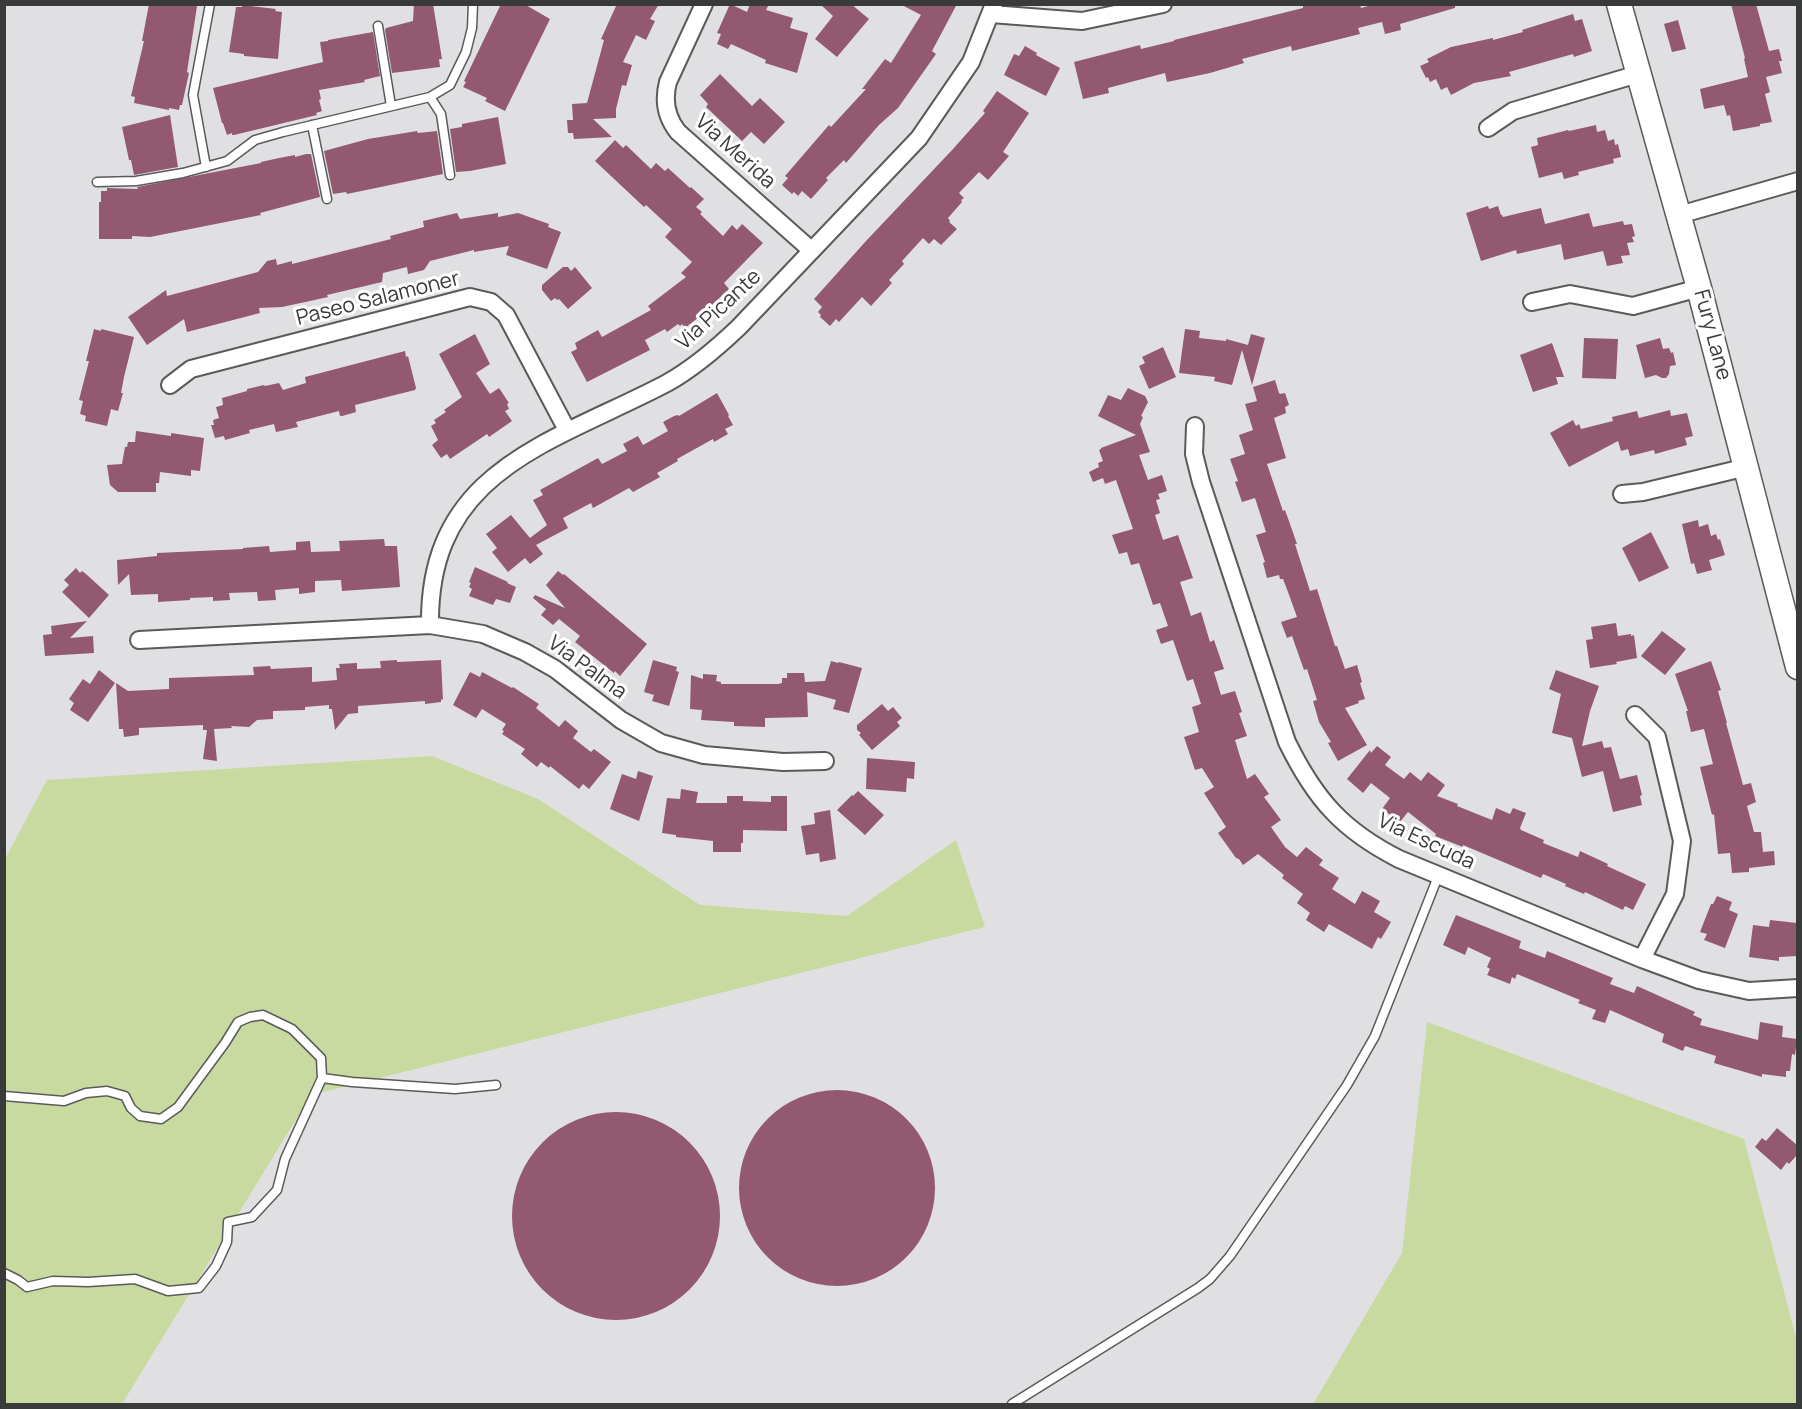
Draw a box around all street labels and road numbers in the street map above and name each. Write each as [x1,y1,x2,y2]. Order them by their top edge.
street label: Via Merida [690,109,780,195]
street label: Via Picante [671,264,767,356]
street label: Paseo Salamoner [294,267,462,331]
street label: Fury Lane [1688,287,1736,383]
street label: Via Palma [543,631,631,705]
street label: Via Escuda [1373,809,1479,875]

